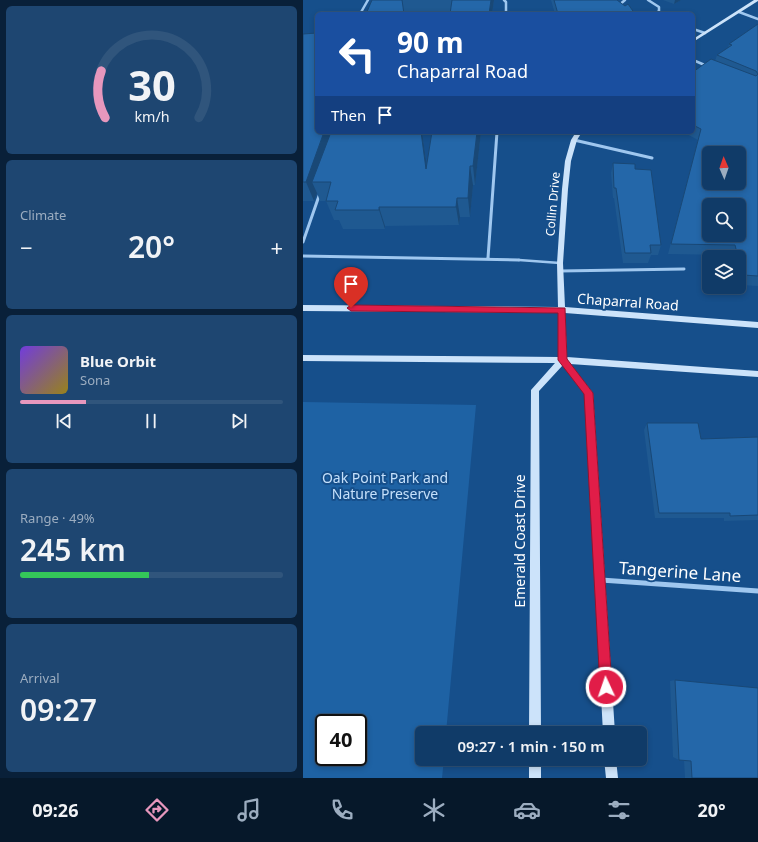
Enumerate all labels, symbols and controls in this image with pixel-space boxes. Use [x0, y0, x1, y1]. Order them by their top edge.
text: 90 m [397, 23, 464, 61]
icon: left [331, 28, 383, 80]
text: 30 [128, 57, 175, 113]
text: Chaparral Road [397, 59, 528, 83]
icon: arrive [374, 104, 396, 126]
text: Then [331, 105, 366, 125]
text: km/h [134, 107, 169, 126]
north arrow [702, 146, 746, 190]
map controls [702, 146, 746, 294]
street label: Collin Drive [541, 171, 564, 237]
button: search [702, 198, 746, 242]
text: Climate [20, 206, 66, 224]
text: 20° [128, 226, 175, 267]
text: − [20, 232, 33, 262]
text: + [270, 232, 283, 262]
button: layers [702, 250, 746, 294]
pin [334, 267, 368, 308]
icon: arrive [340, 273, 362, 295]
street label: Chaparral Road [577, 288, 680, 315]
text: Blue Orbit [80, 351, 156, 371]
text: Sona [80, 371, 110, 389]
icon: previous [53, 410, 75, 432]
icon: pause [140, 410, 162, 432]
icon: next [228, 410, 250, 432]
park label: Oak Point Park and Nature Preserve [322, 468, 448, 503]
street label: Emerald Coast Drive [510, 474, 529, 608]
text: Range · 49% [20, 509, 95, 527]
text: 245 km [20, 529, 126, 570]
street label: Tangerine Lane [618, 556, 742, 587]
position arrow [585, 666, 627, 708]
text: Arrival [20, 669, 60, 687]
text: 09:27 [20, 689, 97, 730]
speed limit sign: 40 [315, 714, 367, 766]
text: 09:27 · 1 min · 150 m [457, 736, 605, 756]
icon: directions [143, 796, 171, 824]
icon: music [235, 796, 263, 824]
icon: phone [328, 796, 356, 824]
icon: climate [420, 796, 448, 824]
icon: car [513, 796, 541, 824]
icon: filters [605, 796, 633, 824]
text: 09:26 [32, 798, 78, 822]
text: 20° [698, 798, 726, 822]

